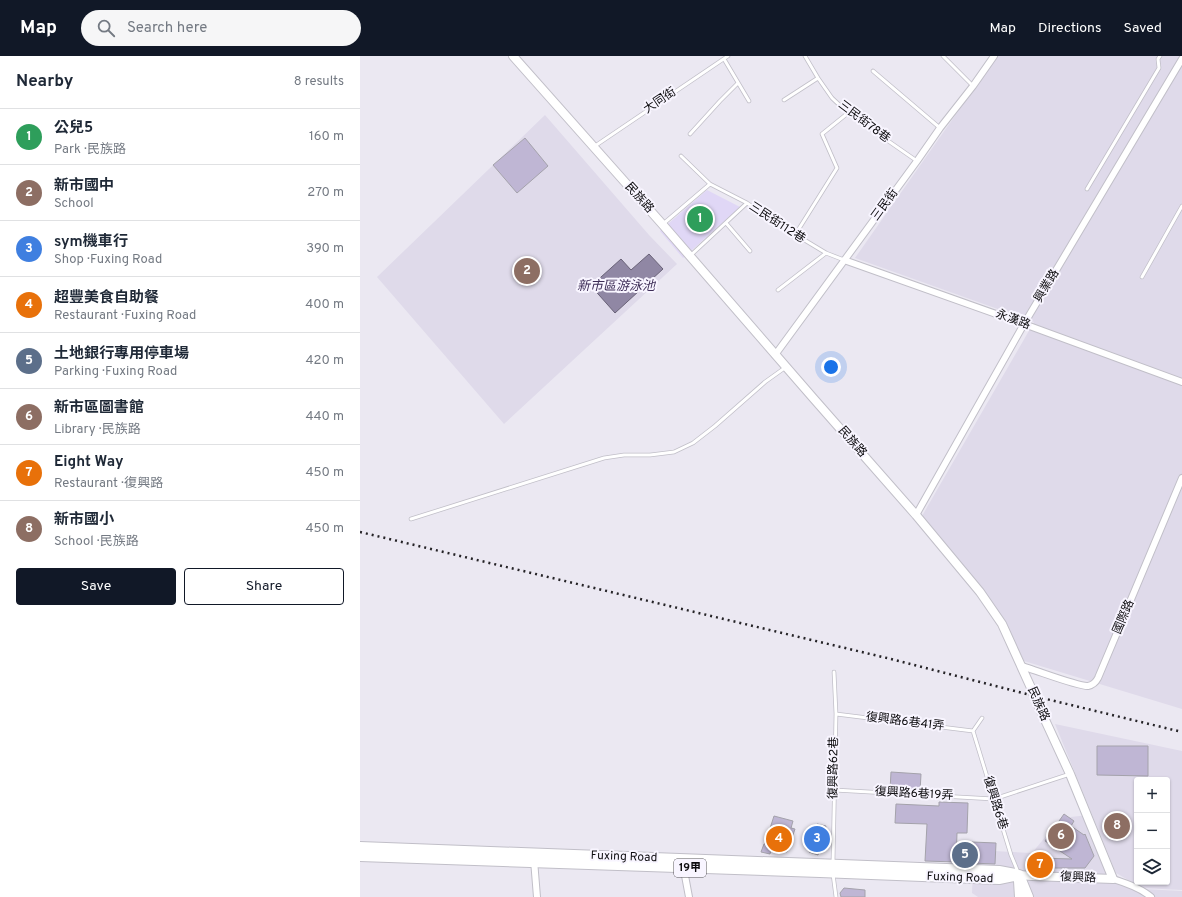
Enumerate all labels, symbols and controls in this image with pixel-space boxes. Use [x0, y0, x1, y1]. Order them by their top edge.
search box [81, 10, 361, 46]
text: Map [20, 16, 57, 40]
icon: search [95, 17, 117, 39]
text: Search here [127, 19, 207, 38]
text: Map [990, 20, 1016, 37]
text: Directions [1038, 20, 1102, 37]
text: Saved [1124, 20, 1162, 37]
text: Nearby [16, 71, 73, 93]
text: 8 results [294, 74, 344, 90]
street label: 大同街 [641, 84, 679, 118]
street label: 三民街78巷 [835, 97, 893, 147]
text: 公兒5 [54, 119, 93, 138]
text: 1 [26, 129, 32, 145]
text: 160 m [309, 129, 344, 145]
text: Park · 民族路 [54, 142, 126, 158]
text: 新市國中 [54, 177, 114, 196]
street label: 民族路 [621, 179, 657, 217]
text: 2 [25, 185, 33, 201]
text: 270 m [307, 185, 344, 201]
street label: 三民街 [868, 186, 902, 224]
text: School [54, 196, 94, 212]
street label: 三民街112巷 [746, 199, 808, 247]
pin: 1 [687, 204, 713, 234]
text: sym機車行 [54, 233, 128, 252]
text: 3 [25, 241, 33, 257]
text: 390 m [306, 241, 344, 257]
text: Shop · Fuxing Road [54, 252, 162, 268]
pin: 2 [514, 256, 540, 286]
street label: 興業路 [1031, 266, 1063, 306]
water label: 新市區游泳池 [577, 278, 657, 295]
text: 超豐美食自助餐 [54, 289, 159, 308]
text: 4 [25, 297, 33, 313]
text: 400 m [305, 297, 344, 313]
street label: 永漢路 [993, 306, 1033, 334]
text: Restaurant · Fuxing Road [54, 308, 196, 324]
text: 土地銀行專用停車場 [54, 345, 189, 364]
text: 5 [25, 353, 33, 369]
text: 420 m [306, 353, 344, 369]
your location [821, 357, 841, 377]
text: Parking · Fuxing Road [54, 364, 177, 380]
text: 新市區圖書館 [54, 399, 144, 418]
text: 6 [25, 409, 33, 425]
text: 440 m [305, 409, 344, 425]
text: Library · 民族路 [54, 422, 141, 438]
street label: 民族路 [834, 423, 870, 461]
text: Eight Way [54, 453, 123, 472]
text: 7 [26, 465, 32, 481]
text: 450 m [305, 465, 344, 481]
text: Restaurant · 復興路 [54, 476, 163, 492]
text: 新市國小 [54, 511, 114, 530]
text: 8 [25, 521, 33, 537]
text: 450 m [305, 521, 344, 537]
text: School · 民族路 [54, 534, 139, 550]
button: Save [16, 568, 176, 605]
button: Share [184, 568, 344, 605]
street label: 國際路 [1110, 597, 1138, 637]
street label: 民族路 [1023, 684, 1053, 724]
street label: 復興路6巷41弄 [865, 709, 945, 735]
street label: 復興路62巷 [825, 737, 843, 799]
street label: 復興路6巷 [979, 774, 1011, 832]
map controls [1134, 777, 1170, 885]
button: + [1134, 777, 1170, 813]
street label: 復興路6巷19弄 [874, 784, 954, 804]
pin: 8 [1104, 811, 1130, 841]
button: − [1134, 813, 1170, 849]
pin: 6 [1048, 821, 1074, 851]
pin: 4 [766, 824, 792, 854]
pin: 3 [804, 824, 830, 854]
pin: 5 [952, 840, 978, 870]
street label: Fuxing Road [590, 848, 658, 866]
button: layers [1134, 849, 1170, 885]
pin: 7 [1027, 850, 1053, 880]
road number: 19甲 [674, 859, 706, 877]
street label: Fuxing Road [926, 869, 994, 887]
street label: 復興路 [1060, 869, 1096, 887]

